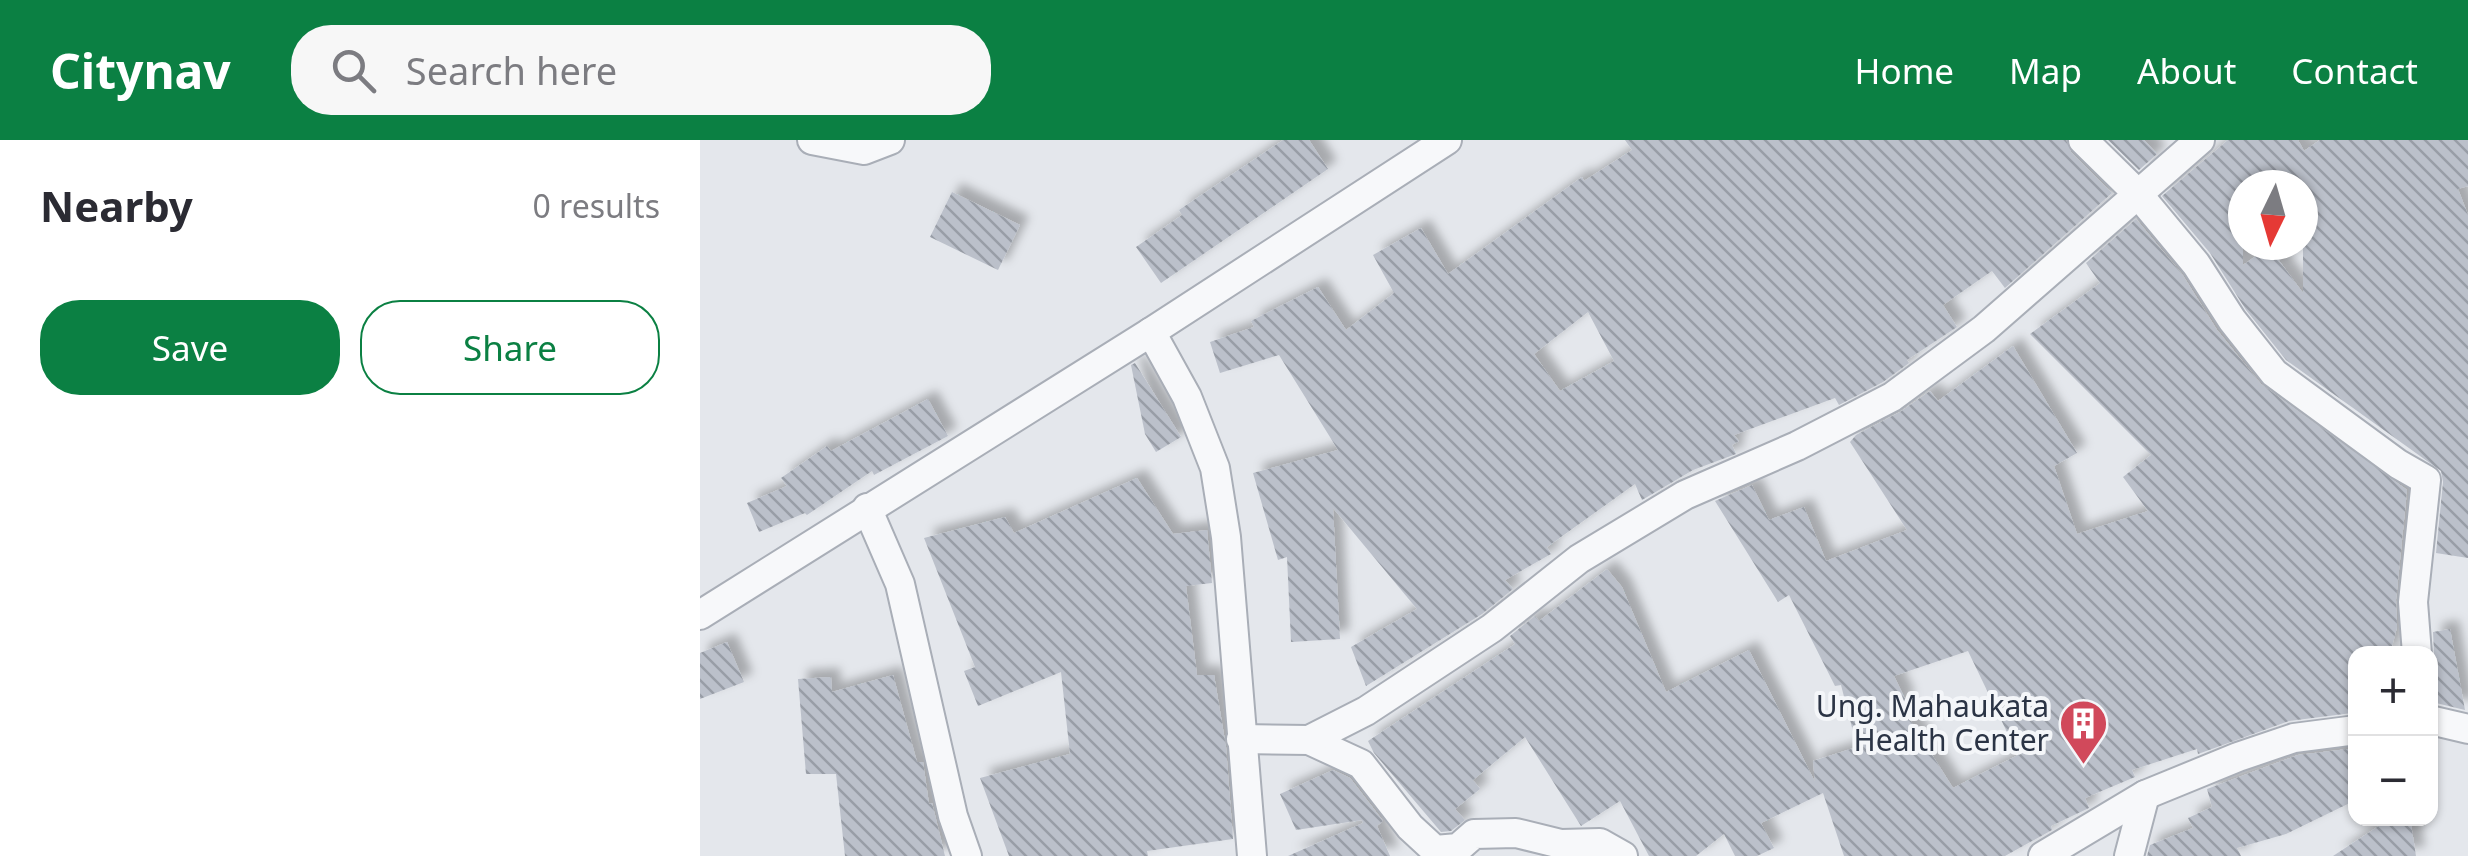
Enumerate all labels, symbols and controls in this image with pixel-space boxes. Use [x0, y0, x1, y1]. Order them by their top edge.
search box [291, 25, 991, 115]
text: Citynav [50, 38, 231, 103]
icon: search [326, 43, 381, 98]
text: Search here [406, 44, 617, 96]
text: Home [1855, 47, 1954, 94]
text: Map [2009, 47, 2082, 94]
text: About [2137, 47, 2236, 94]
text: Contact [2291, 47, 2418, 94]
north arrow [2228, 170, 2318, 260]
text: Nearby [40, 177, 193, 234]
text: 0 results [533, 184, 660, 227]
button: Save [40, 300, 340, 395]
button: Share [360, 300, 660, 395]
map controls [2348, 646, 2438, 826]
button: + [2348, 646, 2438, 736]
place label: Ung. Mahaukata Health Center [1816, 685, 2049, 760]
building icon: Ung. Mahaukata Health Center [2058, 698, 2110, 766]
button: − [2348, 736, 2438, 826]

